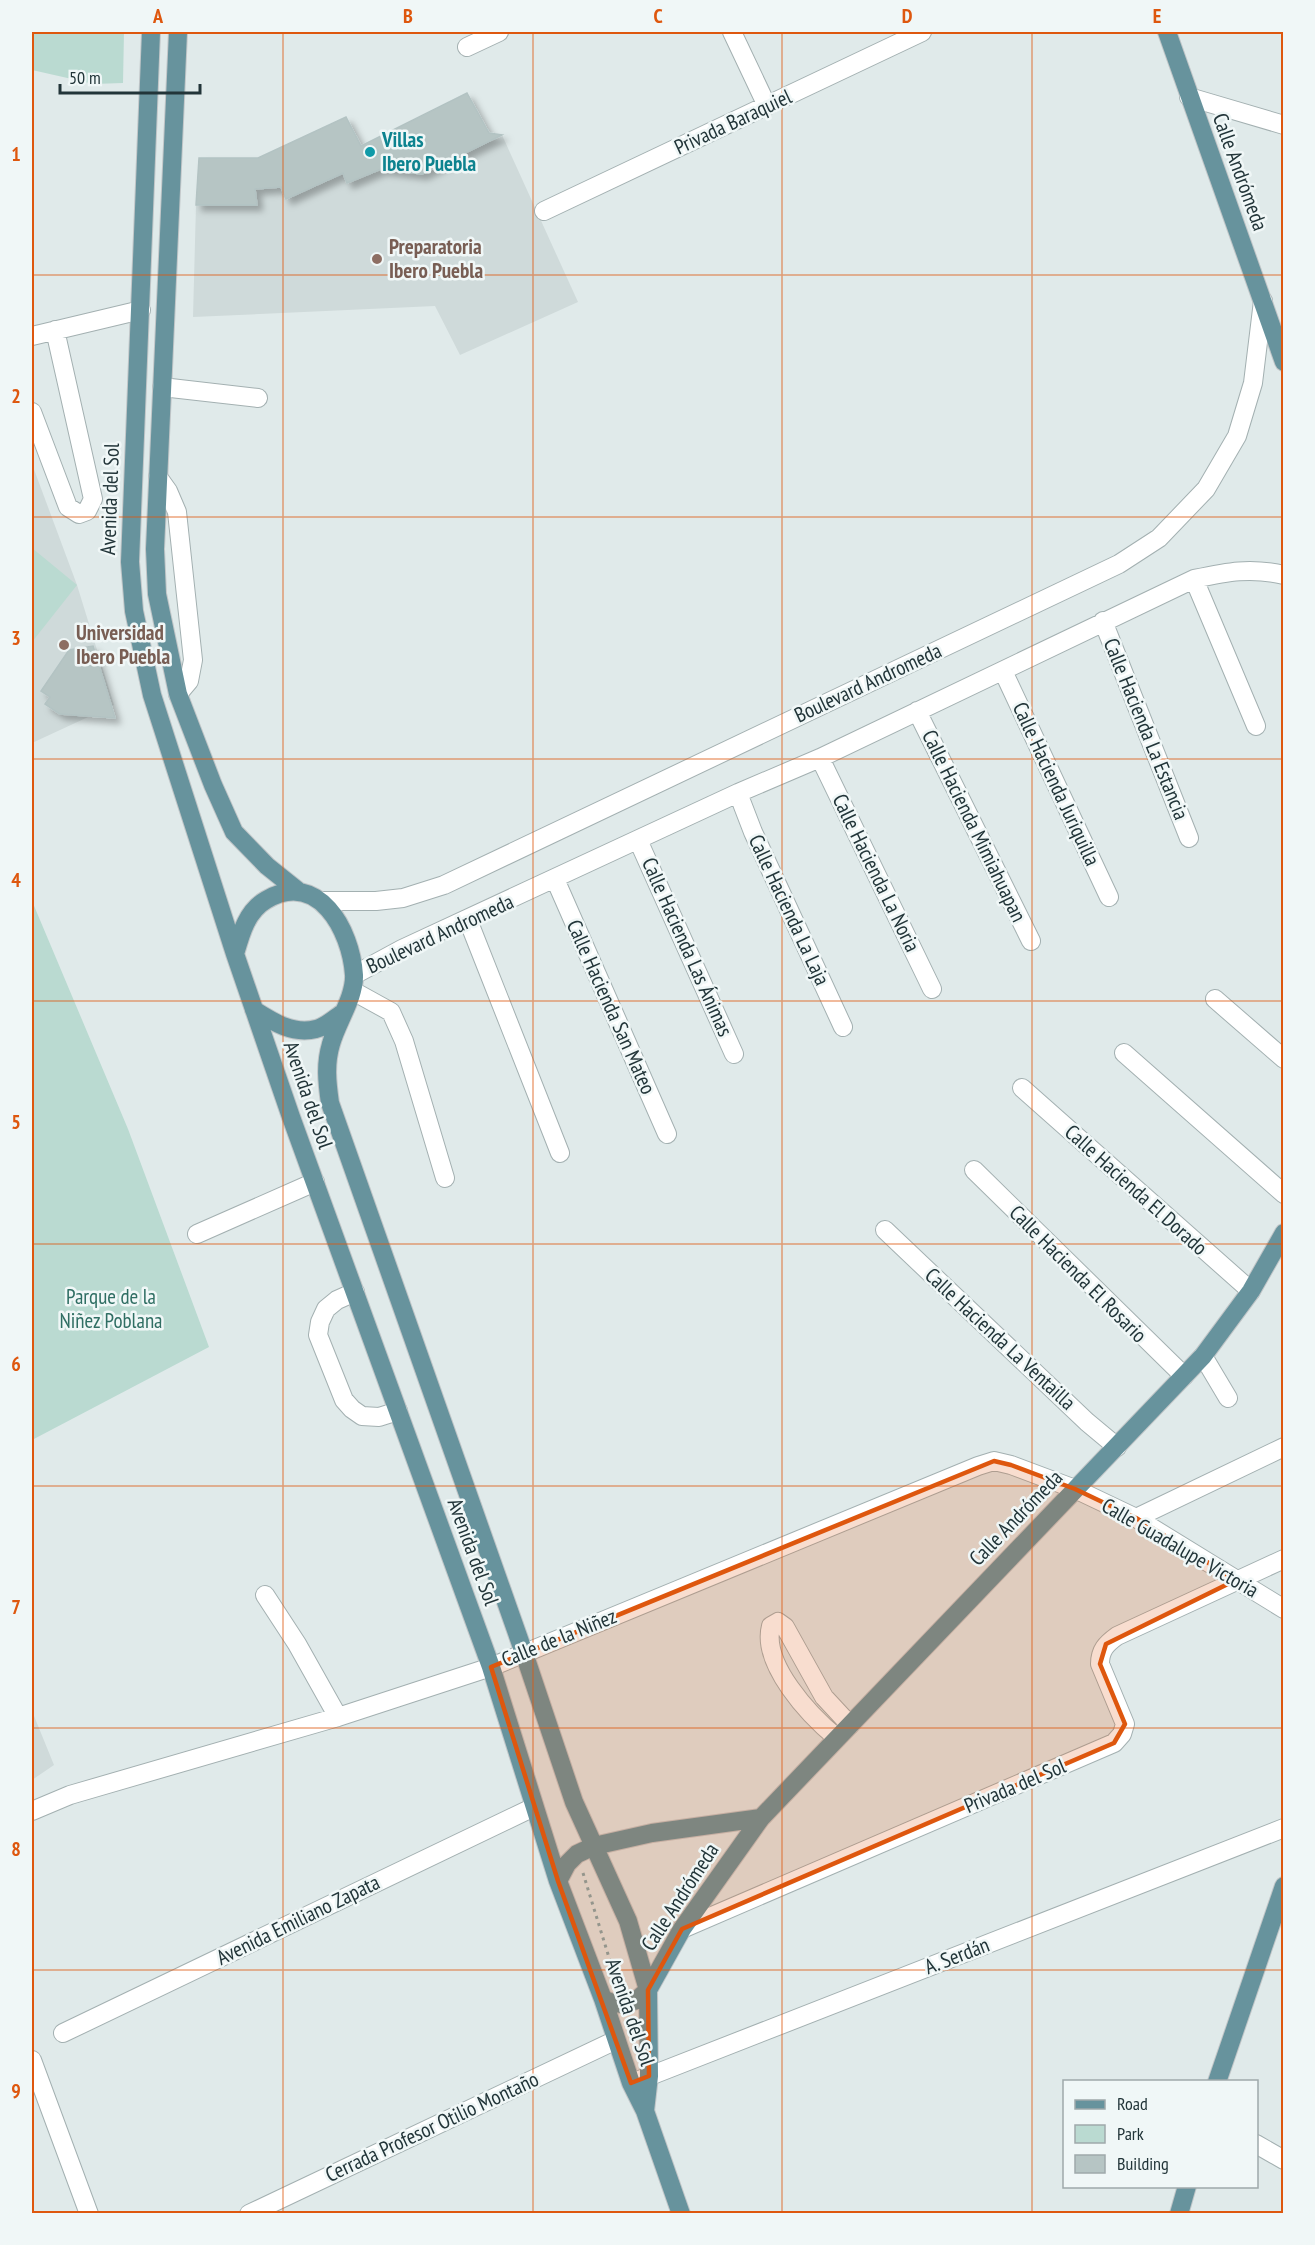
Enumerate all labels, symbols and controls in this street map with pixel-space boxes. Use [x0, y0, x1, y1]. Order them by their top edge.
text: A [152, 3, 164, 29]
text: B [403, 3, 413, 29]
text: C [653, 3, 663, 29]
text: D [902, 3, 913, 29]
text: E [1153, 3, 1161, 29]
scale bar [60, 57, 200, 95]
text: 50 m [69, 66, 101, 89]
street label: Privada Baraquiel [670, 83, 796, 161]
street label: Calle Andrómeda [1207, 109, 1274, 234]
place label: Villas Ibero Puebla [381, 126, 476, 177]
text: 1 [11, 141, 21, 167]
marker: Villas Ibero Puebla [363, 145, 377, 159]
place label: Preparatoria Ibero Puebla [389, 233, 483, 284]
marker: Preparatoria Ibero Puebla [370, 252, 384, 266]
text: 2 [11, 383, 21, 409]
street label: Avenida del Sol [94, 442, 125, 555]
place label: Universidad Ibero Puebla [76, 619, 170, 670]
text: 3 [11, 625, 21, 651]
street label: Calle Hacienda La Estancia [1098, 634, 1195, 824]
street label: Boulevard Andromeda [790, 637, 946, 728]
marker: Universidad Ibero Puebla [57, 638, 71, 652]
street label: Calle Hacienda Juriquilla [1007, 698, 1106, 870]
street label: Calle Hacienda Mimiahuapan [916, 725, 1033, 926]
street label: Calle Hacienda La Noria [826, 789, 926, 956]
street label: Calle Hacienda La Laja [743, 830, 836, 989]
street label: Calle Hacienda Las Ánimas [636, 853, 739, 1040]
text: 4 [11, 867, 21, 893]
street label: Boulevard Andromeda [362, 888, 518, 979]
street label: Calle Hacienda San Mateo [561, 915, 662, 1098]
street label: Avenida del Sol [277, 1038, 339, 1152]
text: 5 [11, 1109, 21, 1135]
street label: Calle Hacienda El Dorado [1059, 1118, 1213, 1261]
street label: Calle Hacienda El Rosario [1004, 1199, 1153, 1348]
street label: Calle Hacienda La Ventailla [919, 1262, 1081, 1416]
park label: Parque de la Niñez Poblana [59, 1283, 163, 1334]
text: 6 [11, 1351, 21, 1377]
street label: Calle Andrómeda [963, 1464, 1068, 1571]
street label: Calle Guadalupe Victoria [1097, 1492, 1264, 1603]
street label: Avenida del Sol [442, 1495, 505, 1609]
text: 7 [11, 1594, 21, 1620]
street label: Calle de la Niñez [497, 1602, 620, 1673]
street label: Privada del Sol [960, 1752, 1070, 1819]
text: 8 [11, 1836, 21, 1862]
street label: Calle Andrómeda [635, 1838, 724, 1956]
street label: Avenida Emiliano Zapata [212, 1868, 384, 1971]
street label: A. Serdán [921, 1931, 993, 1980]
street label: Avenida del Sol [599, 1955, 661, 2069]
street label: Cerrada Profesor Otilio Montaño [321, 2065, 543, 2188]
text: 9 [11, 2078, 21, 2104]
legend [1063, 2080, 1258, 2188]
text: Road [1117, 2092, 1148, 2115]
text: Park [1117, 2122, 1144, 2145]
text: Building [1117, 2152, 1169, 2175]

